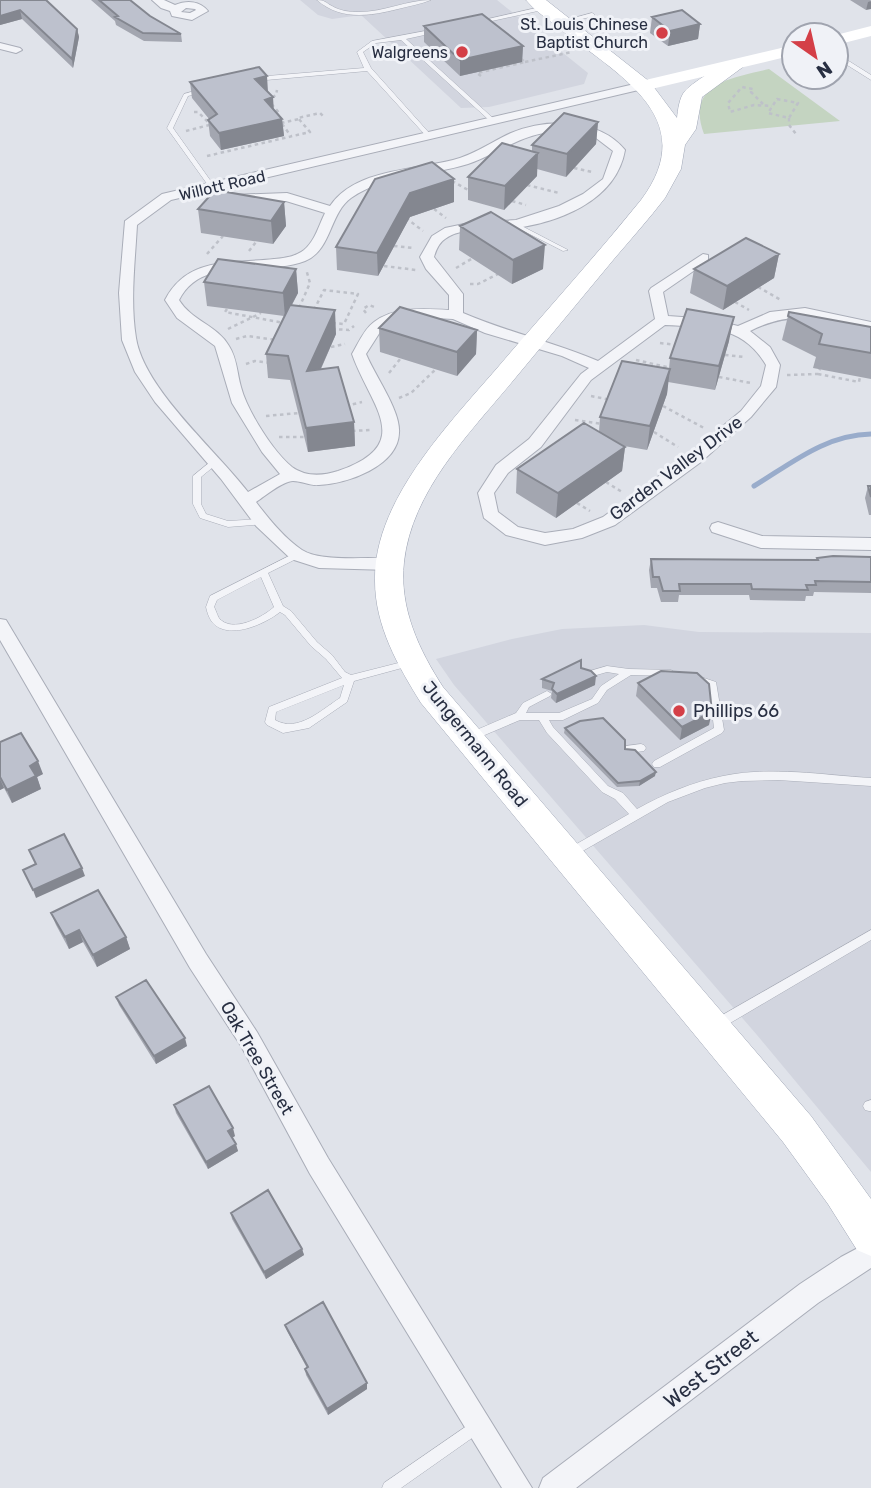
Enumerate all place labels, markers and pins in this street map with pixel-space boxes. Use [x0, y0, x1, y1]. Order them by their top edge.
place label: St. Louis Chinese Baptist Church [520, 15, 648, 52]
marker: St. Louis Chinese Baptist Church [654, 25, 670, 41]
place label: Walgreens [372, 43, 448, 62]
marker: Walgreens [454, 44, 470, 60]
place label: Phillips 66 [693, 700, 779, 722]
marker: Phillips 66 [671, 703, 687, 719]

